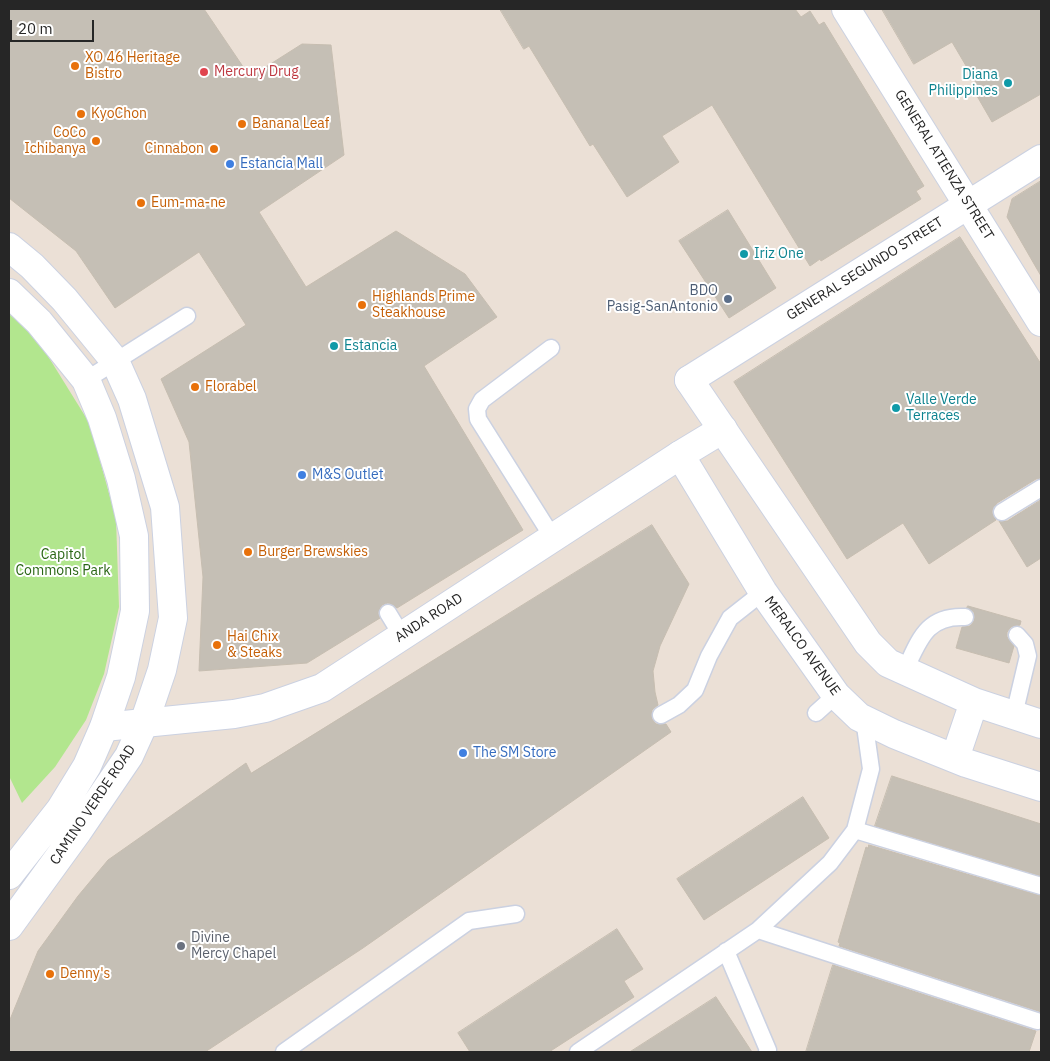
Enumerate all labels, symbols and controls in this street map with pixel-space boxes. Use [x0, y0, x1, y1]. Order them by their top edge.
scale bar [12, 10, 96, 42]
text: 20 m [18, 19, 53, 38]
place label: XO 46 Heritage Bistro [85, 50, 180, 82]
marker: XO 46 Heritage Bistro [69, 60, 81, 72]
place label: Mercury Drug [214, 64, 299, 80]
marker: Mercury Drug [198, 66, 210, 78]
place label: Diana Philippines [929, 67, 998, 100]
marker: Diana Philippines [1002, 77, 1014, 89]
street label: GENERAL ATIENZA STREET [891, 87, 997, 243]
place label: KyoChon [91, 106, 147, 122]
marker: KyoChon [75, 108, 87, 120]
place label: Banana Leaf [252, 116, 329, 132]
marker: Banana Leaf [236, 118, 248, 130]
place label: CoCo Ichibanya [24, 125, 86, 158]
marker: CoCo Ichibanya [90, 135, 102, 147]
place label: Cinnabon [145, 141, 204, 157]
marker: Cinnabon [208, 143, 220, 155]
place label: Estancia Mall [240, 156, 323, 172]
marker: Estancia Mall [224, 158, 236, 170]
place label: Eum-ma-ne [151, 195, 226, 211]
marker: Eum-ma-ne [135, 197, 147, 209]
street label: GENERAL SEGUNDO STREET [784, 214, 946, 324]
place label: Iriz One [754, 246, 804, 262]
marker: Iriz One [738, 248, 750, 260]
place label: BDO Pasig-SanAntonio [607, 283, 718, 316]
place label: Highlands Prime Steakhouse [372, 289, 475, 322]
marker: BDO Pasig-SanAntonio [722, 293, 734, 305]
marker: Highlands Prime Steakhouse [356, 299, 368, 311]
place label: Estancia [344, 338, 397, 354]
marker: Estancia [328, 340, 340, 352]
place label: Florabel [205, 379, 257, 395]
marker: Florabel [189, 381, 201, 393]
place label: Valle Verde Terraces [906, 392, 977, 424]
marker: Valle Verde Terraces [890, 402, 902, 414]
place label: M&S Outlet [312, 467, 384, 483]
marker: M&S Outlet [296, 469, 308, 481]
place label: Burger Brewskies [258, 544, 368, 560]
marker: Burger Brewskies [242, 546, 254, 558]
park label: Capitol Commons Park [15, 547, 111, 580]
street label: ANDA ROAD [392, 590, 466, 646]
street label: MERALCO AVENUE [760, 593, 844, 699]
place label: Hai Chix & Steaks [227, 629, 282, 662]
marker: Hai Chix & Steaks [211, 639, 223, 651]
street label: CAMINO VERDE ROAD [47, 742, 139, 868]
place label: The SM Store [473, 745, 556, 761]
marker: The SM Store [457, 747, 469, 759]
place label: Divine Mercy Chapel [191, 930, 276, 962]
marker: Divine Mercy Chapel [175, 940, 187, 952]
place label: Denny's [60, 966, 110, 982]
marker: Denny's [44, 968, 56, 980]

